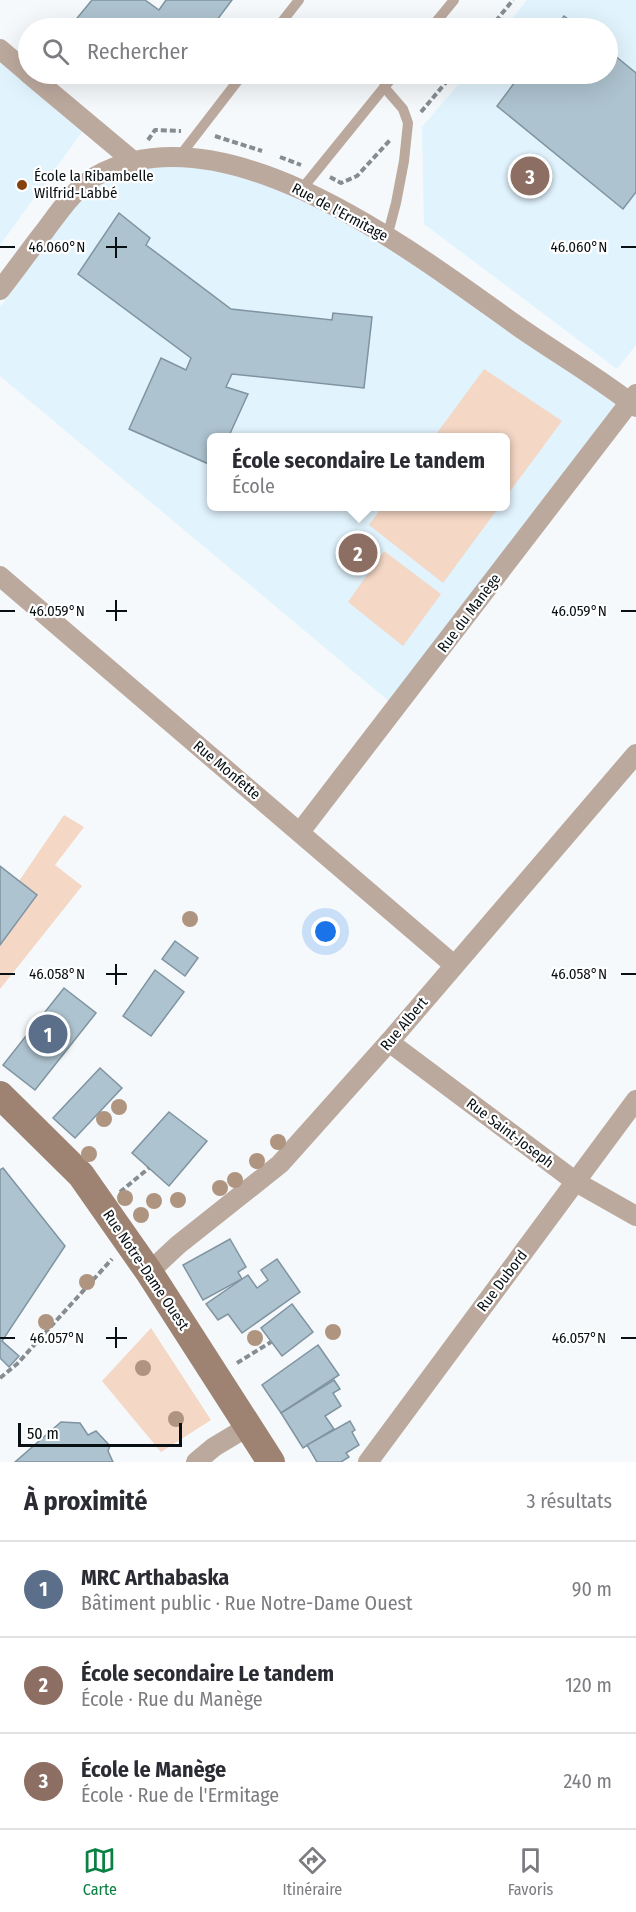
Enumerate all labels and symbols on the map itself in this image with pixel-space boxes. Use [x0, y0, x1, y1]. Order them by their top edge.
pin: 3 [510, 154, 550, 198]
place label: École la Ribambelle Wilfrid-Labbé [34, 167, 154, 202]
marker: École la Ribambelle Wilfrid-Labbé [15, 178, 29, 192]
street label: Rue de l'Ermitage [289, 179, 391, 245]
text: 46.060°N [29, 238, 85, 256]
text: 46.060°N [551, 238, 607, 256]
pin: 2 [338, 530, 378, 576]
street label: Rue du Manège [434, 570, 504, 656]
text: 46.059°N [29, 602, 85, 620]
text: 46.059°N [551, 602, 607, 620]
street label: Rue Monfette [190, 737, 264, 803]
your location [311, 917, 340, 946]
text: 46.058°N [29, 965, 85, 983]
text: 46.058°N [551, 965, 607, 983]
street label: Rue Albert [376, 994, 432, 1054]
pin: 1 [28, 1012, 68, 1056]
street label: Rue Saint-Joseph [463, 1094, 557, 1172]
street label: Rue Notre-Dame Ouest [99, 1207, 193, 1334]
street label: Rue Dubord [473, 1247, 531, 1315]
text: 46.057°N [30, 1329, 84, 1347]
text: 46.057°N [552, 1329, 606, 1347]
scale bar [18, 1420, 182, 1448]

